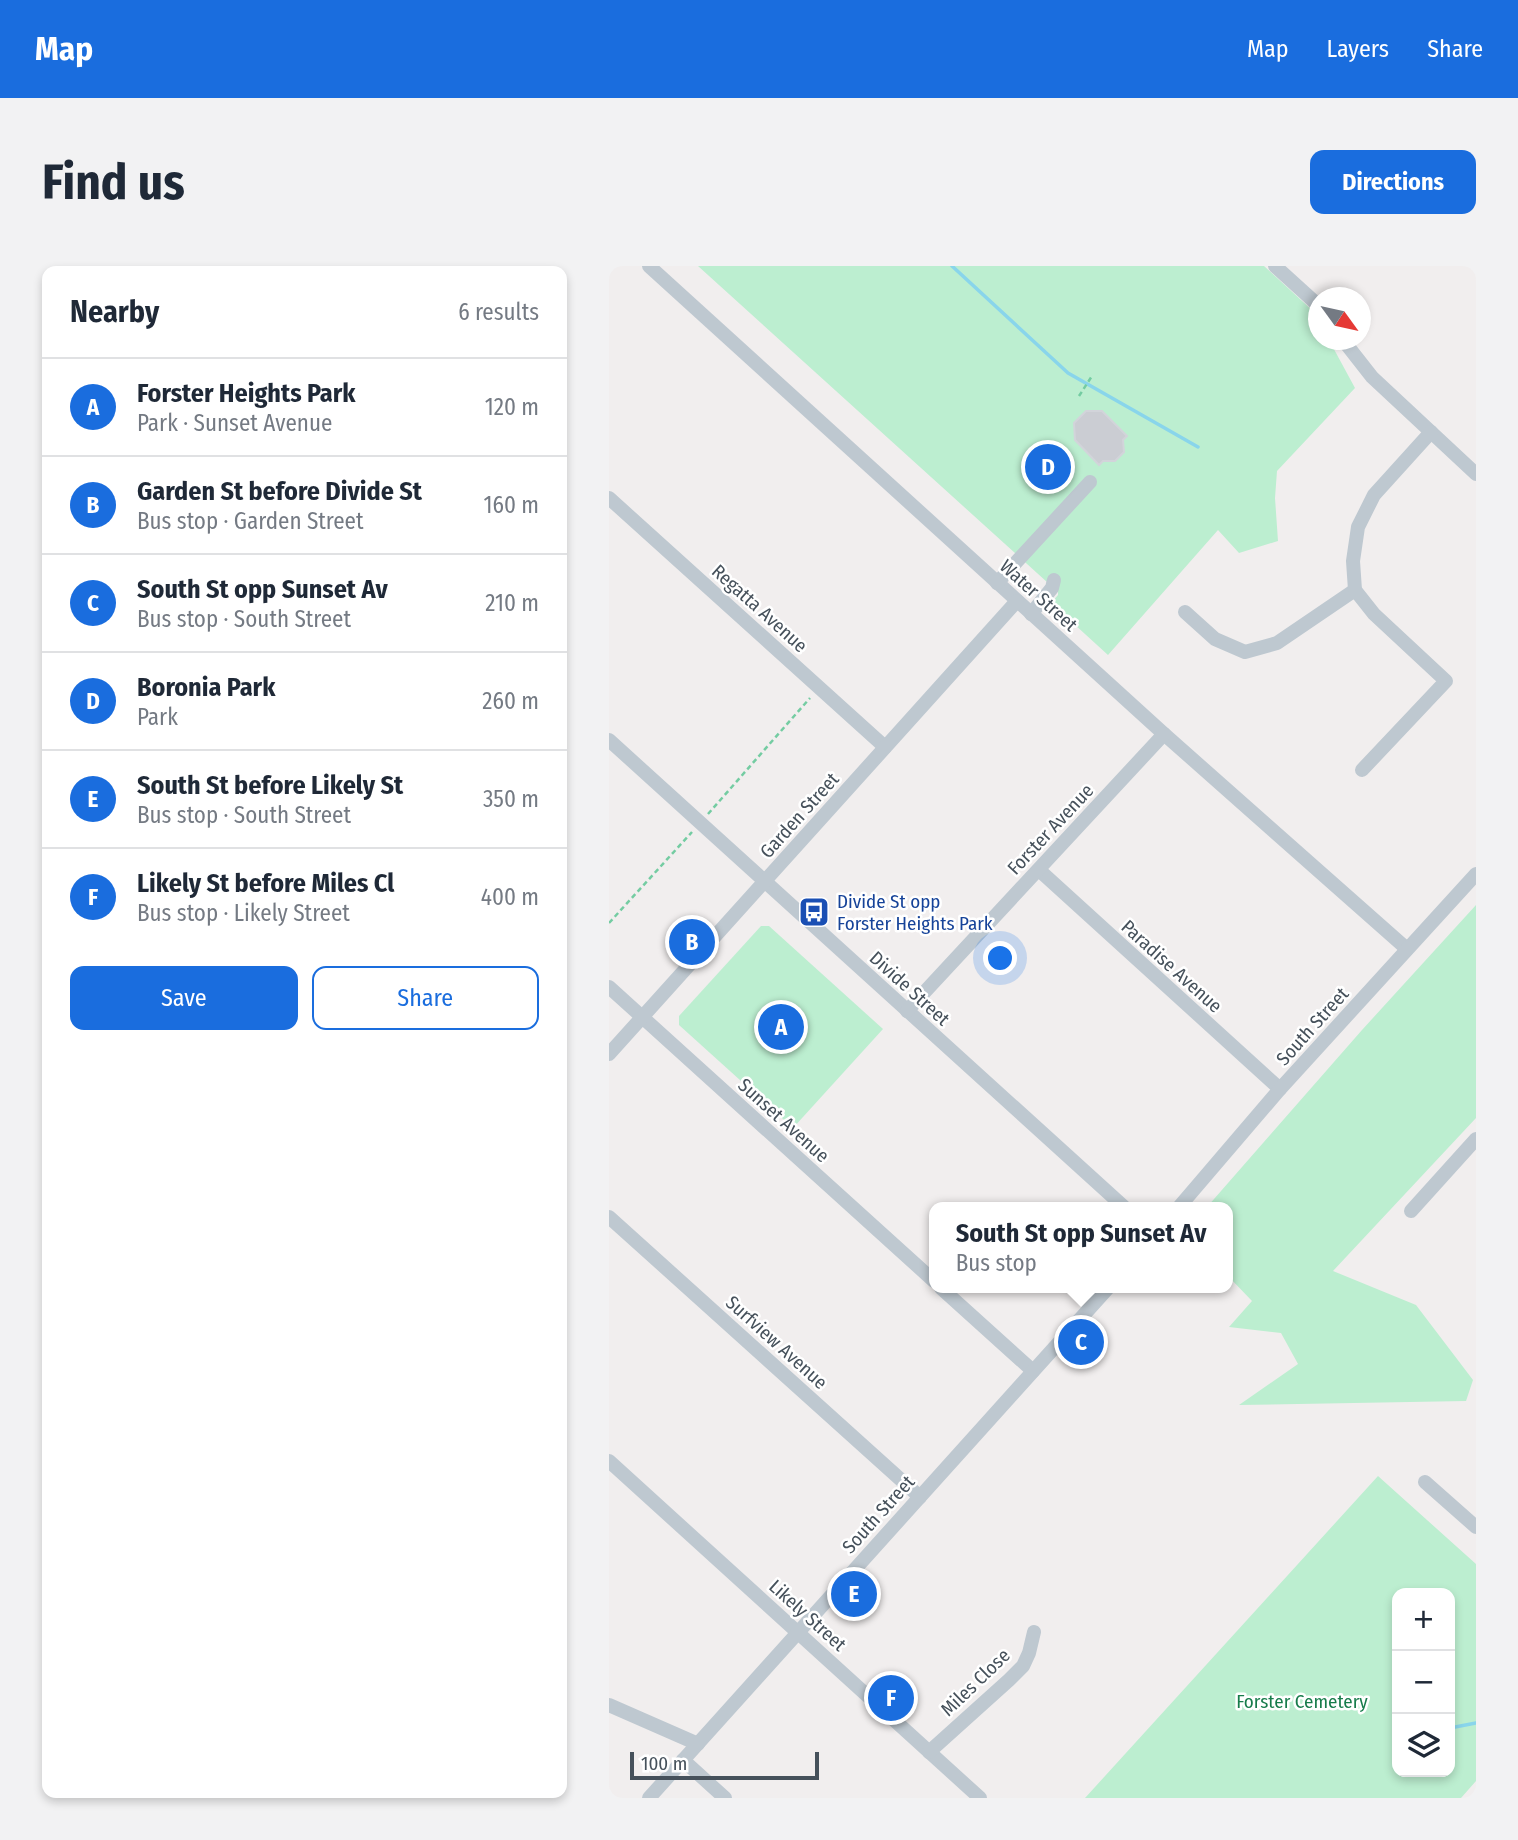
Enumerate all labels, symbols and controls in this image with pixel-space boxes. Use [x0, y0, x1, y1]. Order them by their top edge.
text: Map [35, 29, 93, 69]
text: Map [1247, 35, 1289, 63]
text: Layers [1327, 35, 1389, 63]
text: Share [1427, 35, 1483, 63]
button: Directions [1310, 150, 1476, 214]
text: Find us [42, 153, 185, 212]
north arrow [1308, 287, 1371, 350]
text: Nearby [70, 294, 159, 330]
text: 6 results [458, 298, 539, 326]
text: Forster Heights Park [137, 378, 356, 409]
text: A [87, 393, 99, 421]
text: 120 m [485, 393, 539, 421]
text: Park · Sunset Avenue [137, 409, 332, 437]
pin: D [1025, 441, 1071, 493]
text: Garden St before Divide St [137, 476, 422, 507]
text: B [87, 491, 99, 519]
text: 160 m [484, 491, 539, 519]
text: Bus stop · Garden Street [137, 507, 363, 535]
street label: Water Street [995, 555, 1083, 637]
street label: Regatta Avenue [707, 560, 812, 657]
text: South St opp Sunset Av [137, 574, 388, 605]
text: C [87, 589, 99, 617]
text: 210 m [485, 589, 539, 617]
text: Bus stop · South Street [137, 605, 351, 633]
text: Boronia Park [137, 672, 275, 703]
text: D [86, 687, 100, 715]
text: 260 m [482, 687, 539, 715]
text: Park [137, 703, 178, 731]
street label: Garden Street [755, 767, 844, 863]
text: South St before Likely St [137, 770, 403, 801]
street label: Forster Avenue [1003, 779, 1098, 879]
text: E [88, 785, 98, 813]
text: 350 m [483, 785, 539, 813]
text: Bus stop · South Street [137, 801, 351, 829]
text: Likely St before Miles Cl [137, 868, 394, 899]
text: F [88, 883, 98, 911]
text: 400 m [481, 883, 539, 911]
place label: Divide St opp Forster Heights Park [837, 890, 993, 935]
bus stop icon: Divide St opp Forster Heights Park [797, 895, 831, 929]
text: Bus stop · Likely Street [137, 899, 350, 927]
street label: Paradise Avenue [1117, 915, 1227, 1018]
pin: B [669, 916, 715, 968]
your location [983, 941, 1017, 975]
street label: Divide Street [865, 946, 955, 1031]
button: Save [70, 966, 298, 1030]
button: Share [312, 966, 539, 1030]
street label: South Street [1271, 982, 1354, 1070]
pin: A [758, 1001, 804, 1053]
street label: Sunset Avenue [733, 1073, 834, 1167]
popup [929, 1202, 1233, 1293]
text: South St opp Sunset Av [956, 1218, 1206, 1249]
text: Bus stop [956, 1249, 1037, 1277]
street label: Surfview Avenue [721, 1291, 832, 1394]
pin: C [1058, 1316, 1104, 1368]
street label: South Street [837, 1470, 920, 1558]
pin: E [831, 1568, 877, 1620]
street label: Likely Street [764, 1575, 852, 1656]
map controls [1392, 1588, 1455, 1777]
button: + [1392, 1588, 1455, 1651]
street label: Miles Close [936, 1644, 1015, 1721]
button: − [1392, 1651, 1455, 1714]
pin: F [868, 1672, 914, 1724]
park label: Forster Cemetery [1236, 1690, 1368, 1713]
button: layers [1392, 1714, 1455, 1777]
scale bar [630, 1749, 819, 1781]
text: 100 m [641, 1752, 687, 1775]

